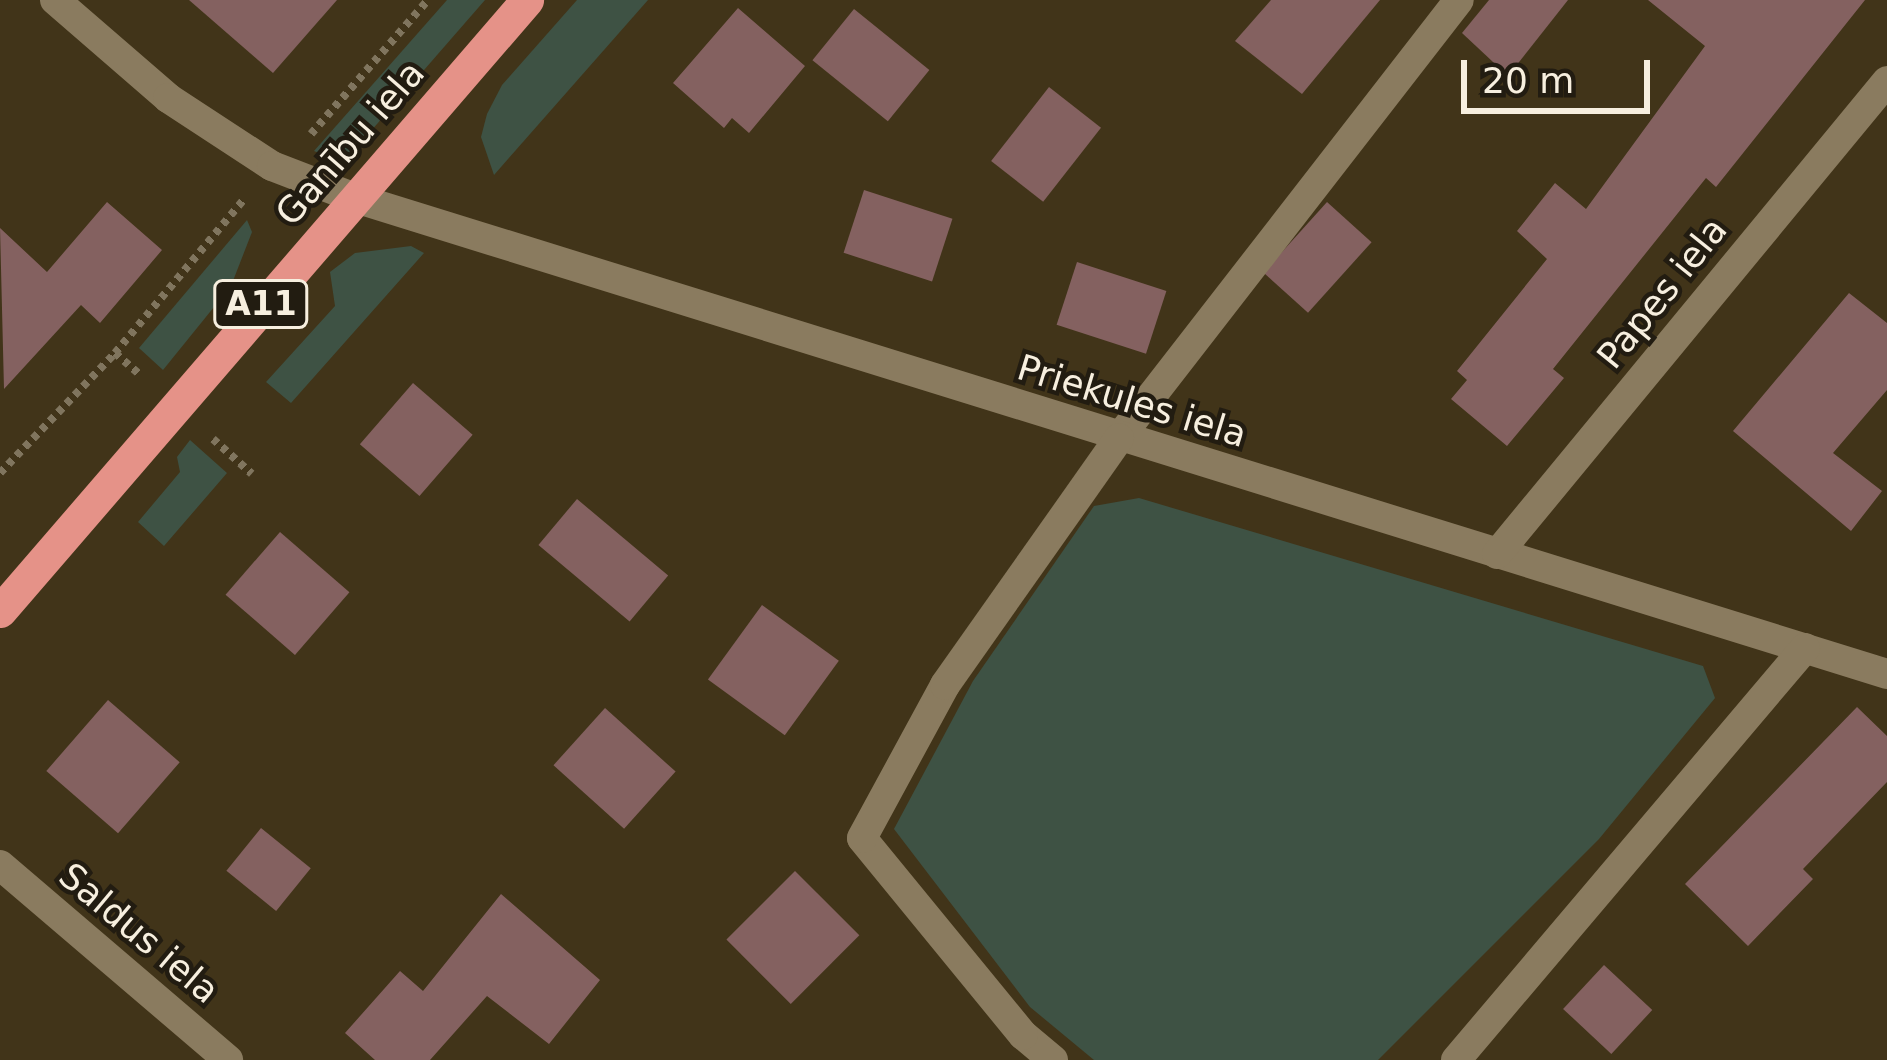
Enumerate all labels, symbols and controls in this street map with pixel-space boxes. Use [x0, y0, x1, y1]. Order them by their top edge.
scale bar [1467, 36, 1656, 110]
street label: Ganību iela [267, 52, 433, 234]
text: 20 m [1482, 60, 1574, 101]
street label: Papes iela [1588, 209, 1736, 377]
road number: A11 [213, 277, 309, 331]
street label: Priekules iela [1012, 346, 1252, 456]
street label: Saldus iela [50, 854, 228, 1012]

